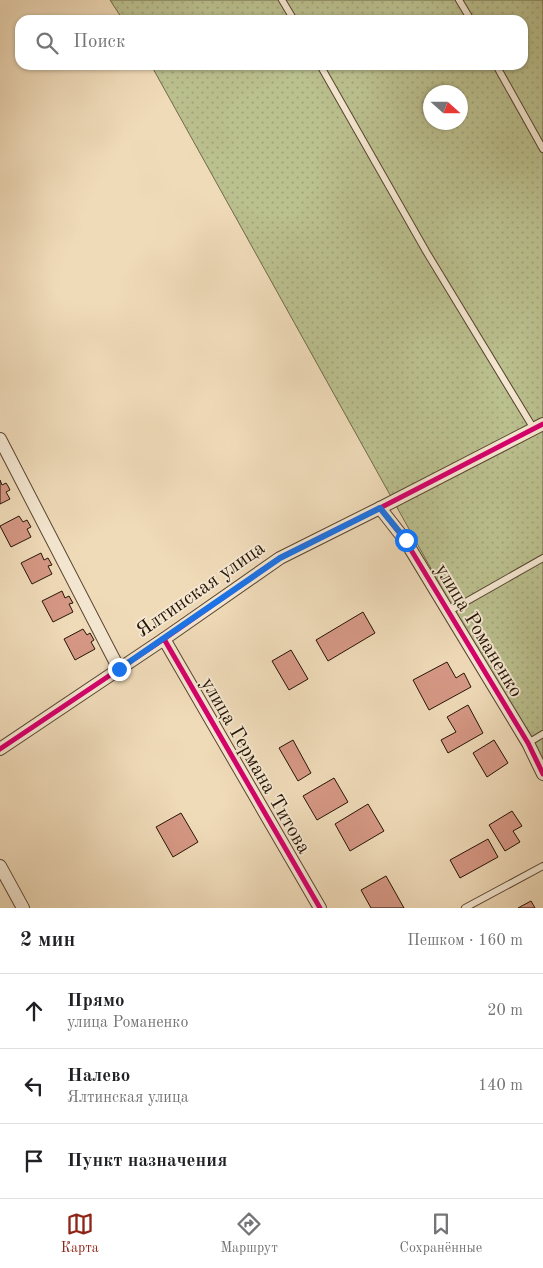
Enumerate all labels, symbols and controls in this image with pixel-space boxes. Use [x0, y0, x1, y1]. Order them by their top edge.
search box [15, 15, 528, 70]
icon: search [33, 29, 61, 57]
text: Поиск [73, 33, 125, 52]
north arrow [423, 85, 468, 130]
route start [395, 529, 418, 552]
street label: Ялтинская улица [133, 538, 269, 642]
street label: улица Романенко [430, 561, 526, 701]
route end [108, 658, 131, 681]
street label: улица Германа Титова [196, 675, 314, 858]
text: 2 мин [20, 930, 75, 951]
text: Пешком · 160 m [407, 933, 523, 949]
text: Прямо [67, 992, 125, 1011]
icon: ahead [20, 997, 48, 1025]
text: 20 m [487, 1003, 523, 1019]
text: улица Романенко [67, 1015, 188, 1031]
text: Налево [67, 1067, 130, 1086]
icon: left [20, 1072, 48, 1100]
text: 140 m [478, 1078, 523, 1094]
text: Ялтинская улица [67, 1090, 189, 1106]
icon: arrive [20, 1147, 48, 1175]
text: Пункт назначения [67, 1152, 227, 1171]
tab: Карта [61, 1210, 99, 1257]
tab: Маршрут [220, 1210, 278, 1257]
tab: Сохранённые [400, 1210, 482, 1257]

